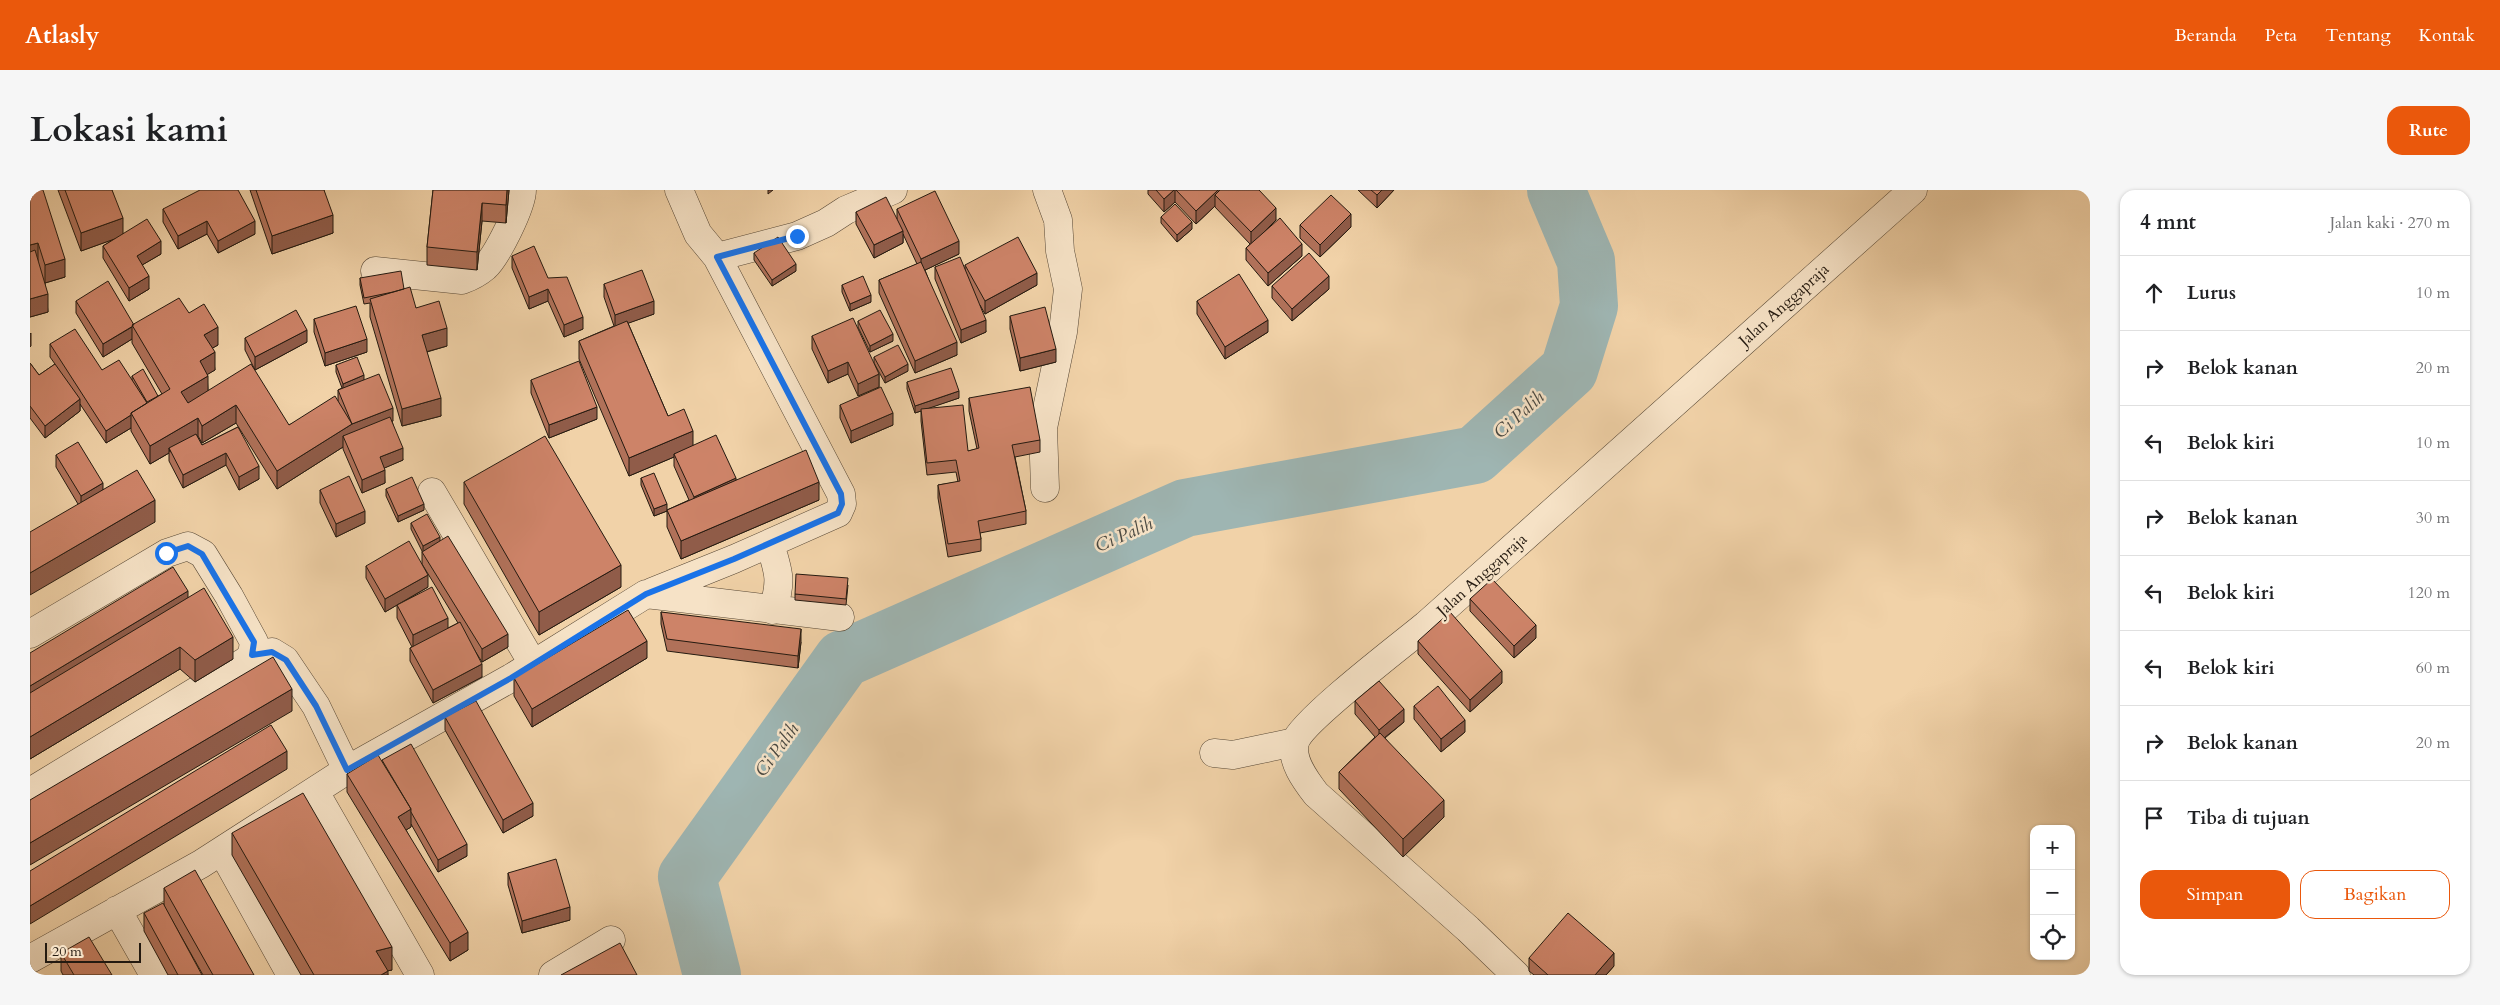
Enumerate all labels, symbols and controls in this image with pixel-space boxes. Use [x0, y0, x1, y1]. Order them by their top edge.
text: Atlasly [25, 19, 99, 52]
text: Beranda [2175, 23, 2237, 48]
text: Peta [2265, 23, 2297, 48]
text: Tentang [2325, 23, 2391, 48]
text: Kontak [2419, 23, 2475, 48]
text: Lokasi kami [30, 106, 228, 154]
button: Rute [2387, 106, 2470, 155]
text: 4 mnt [2140, 208, 2196, 237]
text: Jalan kaki · 270 m [2330, 212, 2450, 234]
route end [786, 225, 809, 248]
street label: Jalan Anggapraja [1733, 258, 1834, 353]
icon: ahead [2140, 279, 2168, 307]
text: Lurus [2187, 280, 2236, 306]
text: 10 m [2416, 282, 2450, 304]
icon: right [2140, 354, 2168, 382]
text: Belok kanan [2187, 355, 2298, 381]
text: 20 m [2416, 357, 2450, 379]
water label: Ci Palih [1488, 385, 1550, 445]
icon: left [2140, 429, 2168, 457]
text: Belok kiri [2187, 430, 2274, 456]
text: 10 m [2416, 432, 2450, 454]
icon: right [2140, 504, 2168, 532]
text: Belok kanan [2187, 505, 2298, 531]
text: 30 m [2416, 507, 2450, 529]
water label: Ci Palih [1091, 511, 1157, 559]
street label: Jalan Anggapraja [1431, 528, 1532, 623]
route start [155, 542, 178, 565]
icon: left [2140, 579, 2168, 607]
text: Belok kiri [2187, 580, 2274, 606]
text: 120 m [2408, 582, 2450, 604]
icon: left [2140, 654, 2168, 682]
text: Belok kiri [2187, 655, 2274, 681]
text: 60 m [2416, 657, 2450, 679]
water label: Ci Palih [749, 718, 805, 782]
icon: right [2140, 729, 2168, 757]
text: Belok kanan [2187, 730, 2298, 756]
text: 20 m [2416, 732, 2450, 754]
icon: arrive [2140, 804, 2168, 832]
text: Tiba di tujuan [2187, 805, 2310, 831]
map controls [2030, 825, 2075, 960]
button: + [2030, 825, 2075, 870]
button: − [2030, 870, 2075, 915]
button: Simpan [2140, 870, 2290, 919]
button: Bagikan [2300, 870, 2450, 919]
button: locate [2030, 915, 2075, 960]
scale bar [45, 940, 141, 963]
text: 20 m [52, 942, 82, 961]

